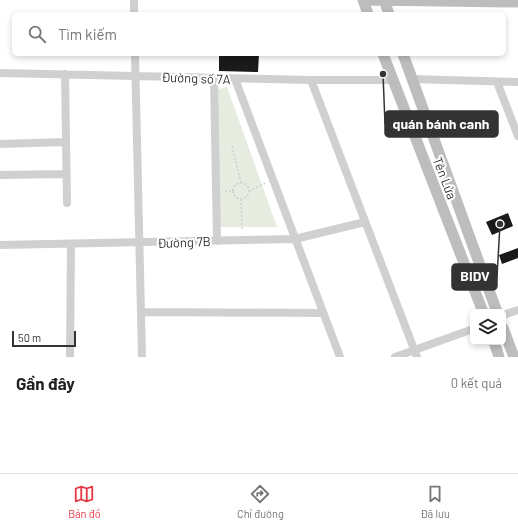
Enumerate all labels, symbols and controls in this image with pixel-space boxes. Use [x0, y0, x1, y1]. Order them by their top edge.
search box [12, 12, 506, 56]
icon: search [26, 23, 48, 45]
text: Tìm kiếm [58, 25, 117, 43]
street label: Đường số 7A [161, 69, 231, 87]
callout: quán bánh canh [385, 111, 498, 137]
text: quán bánh canh [392, 115, 490, 132]
street label: Tên Lửa [430, 155, 460, 201]
street label: Đường 7B [157, 233, 211, 251]
callout: BIDV [452, 264, 497, 290]
text: BIDV [460, 267, 490, 284]
map controls [470, 309, 506, 345]
button: layers [470, 309, 506, 345]
scale bar [12, 329, 76, 348]
text: 50 m [18, 331, 41, 344]
text: Gần đây [16, 373, 75, 393]
text: 0 kết quả [451, 375, 502, 391]
tab: Bản đồ [68, 483, 101, 520]
tab: Chỉ đường [237, 483, 284, 520]
tab: Đã lưu [420, 483, 450, 520]

